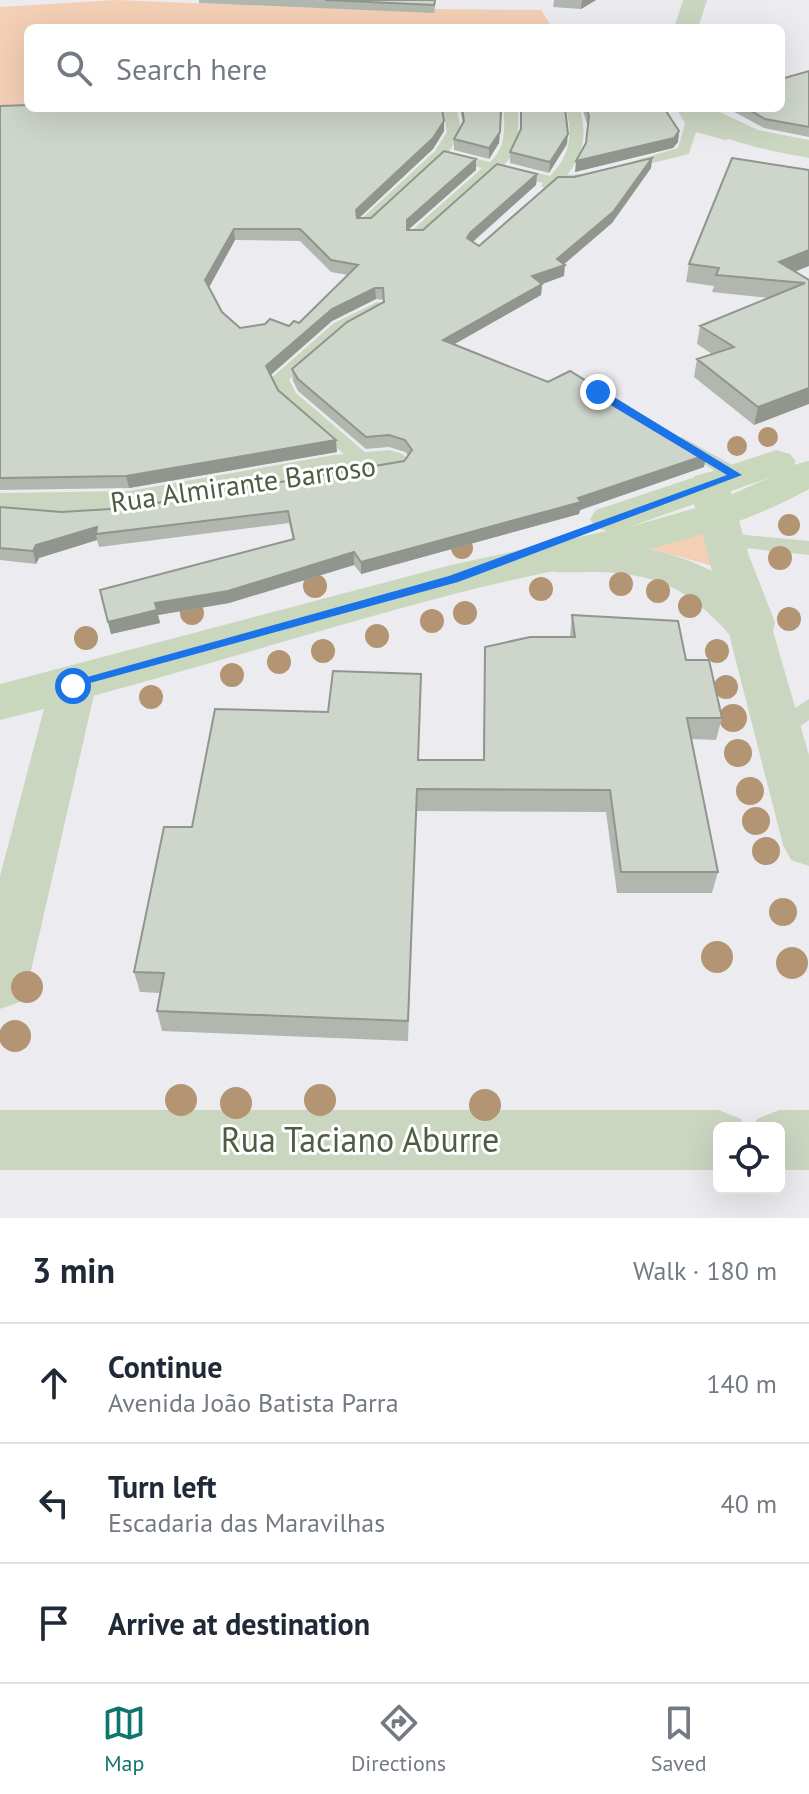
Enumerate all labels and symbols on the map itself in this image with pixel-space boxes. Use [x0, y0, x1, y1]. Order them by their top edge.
route end [580, 374, 616, 410]
street label: Rua Almirante Barroso [108, 447, 378, 520]
route start [55, 668, 91, 704]
street label: Rua Taciano Aburre [221, 1117, 499, 1161]

